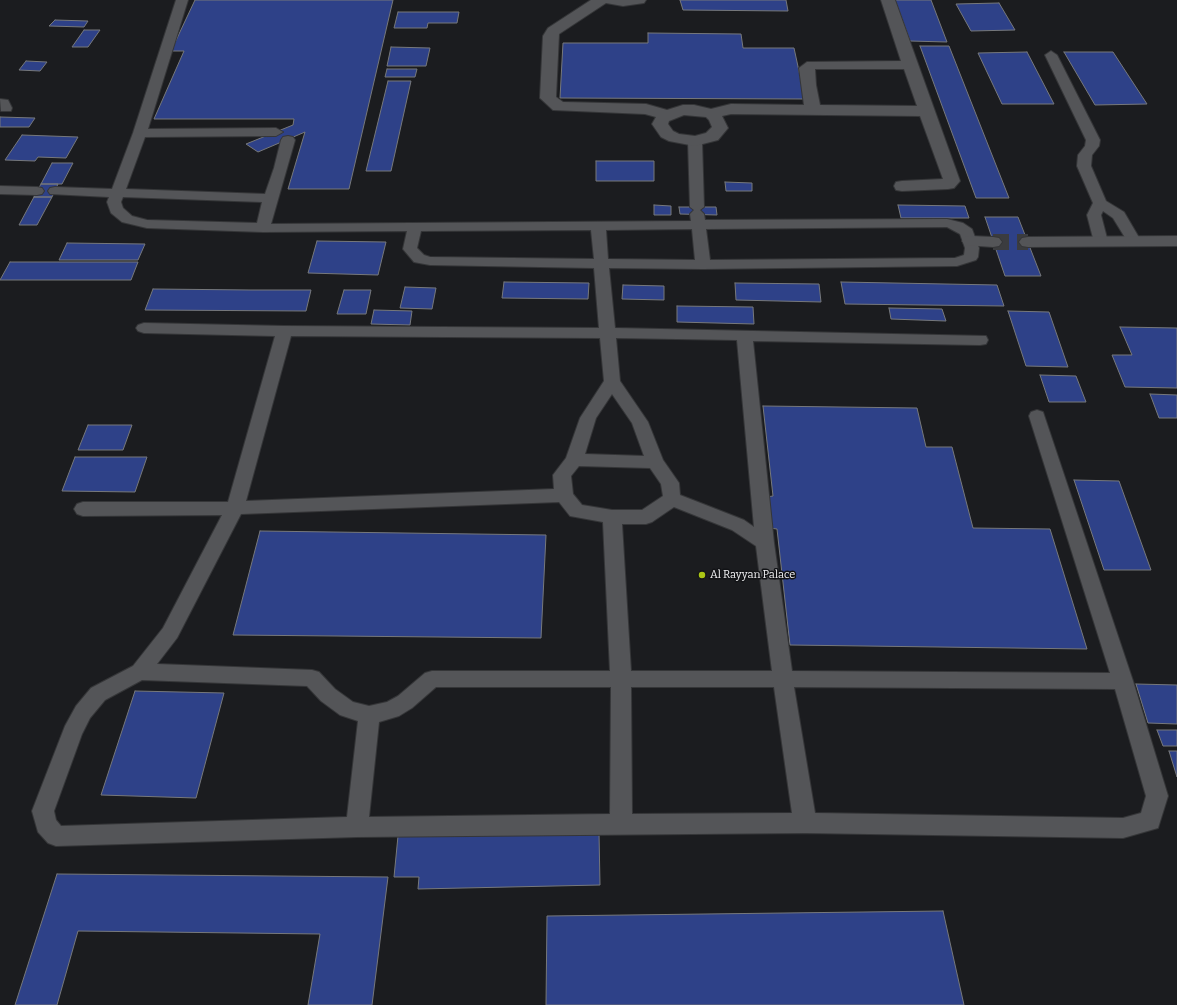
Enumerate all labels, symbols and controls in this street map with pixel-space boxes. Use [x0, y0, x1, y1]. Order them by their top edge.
place label: Al Rayyan Palace [710, 568, 795, 582]
marker: Al Rayyan Palace [697, 570, 707, 580]

